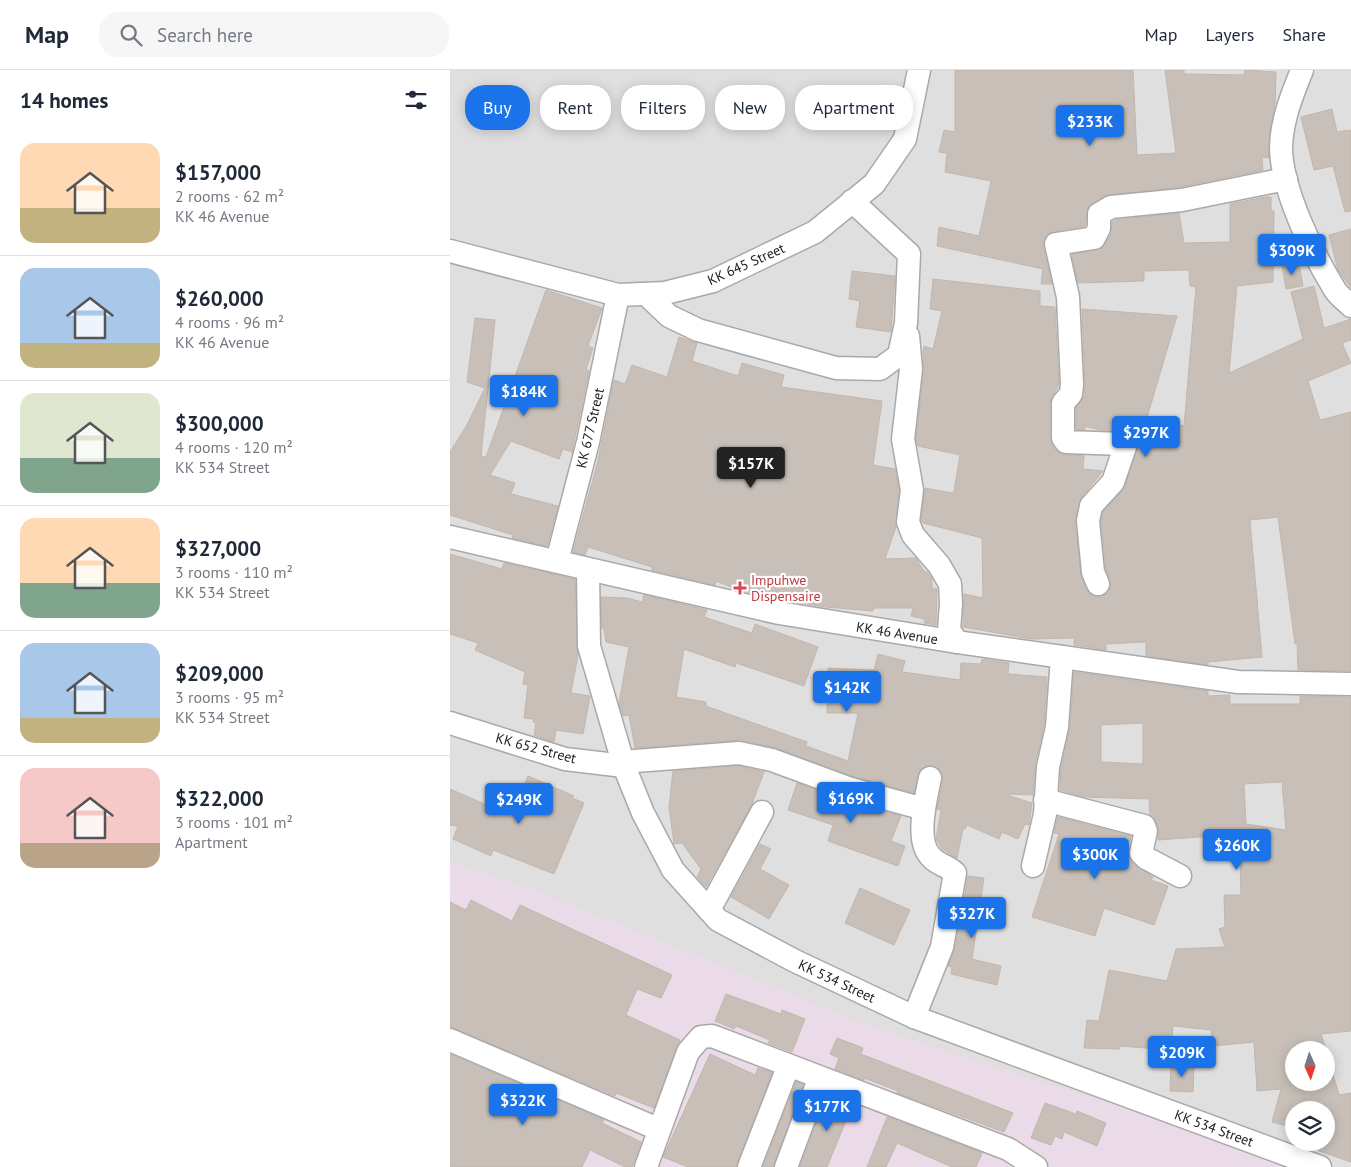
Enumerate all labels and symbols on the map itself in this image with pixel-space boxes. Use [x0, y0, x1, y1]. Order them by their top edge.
pin: $233K [1055, 104, 1125, 147]
pin: $309K [1257, 234, 1327, 276]
street label: KK 645 Street [705, 239, 788, 289]
pin: $184K [489, 374, 559, 417]
street label: KK 677 Street [572, 386, 608, 470]
pin: $297K [1111, 416, 1181, 458]
pin: $157K [716, 446, 786, 489]
place label: Impuhwe Dispensaire [751, 571, 821, 605]
marker: Impuhwe Dispensaire [733, 581, 747, 595]
street label: KK 46 Avenue [855, 618, 939, 648]
pin: $142K [812, 670, 882, 713]
street label: KK 652 Street [494, 729, 579, 767]
pin: $249K [484, 782, 554, 825]
pin: $169K [816, 782, 886, 824]
pin: $260K [1202, 828, 1272, 871]
pin: $300K [1060, 838, 1130, 880]
pin: $327K [937, 896, 1007, 939]
street label: KK 534 Street [796, 955, 879, 1007]
pin: $209K [1147, 1036, 1217, 1078]
north arrow [1285, 1041, 1335, 1091]
pin: $322K [488, 1084, 558, 1126]
pin: $177K [792, 1090, 862, 1132]
street label: KK 534 Street [1172, 1105, 1256, 1151]

